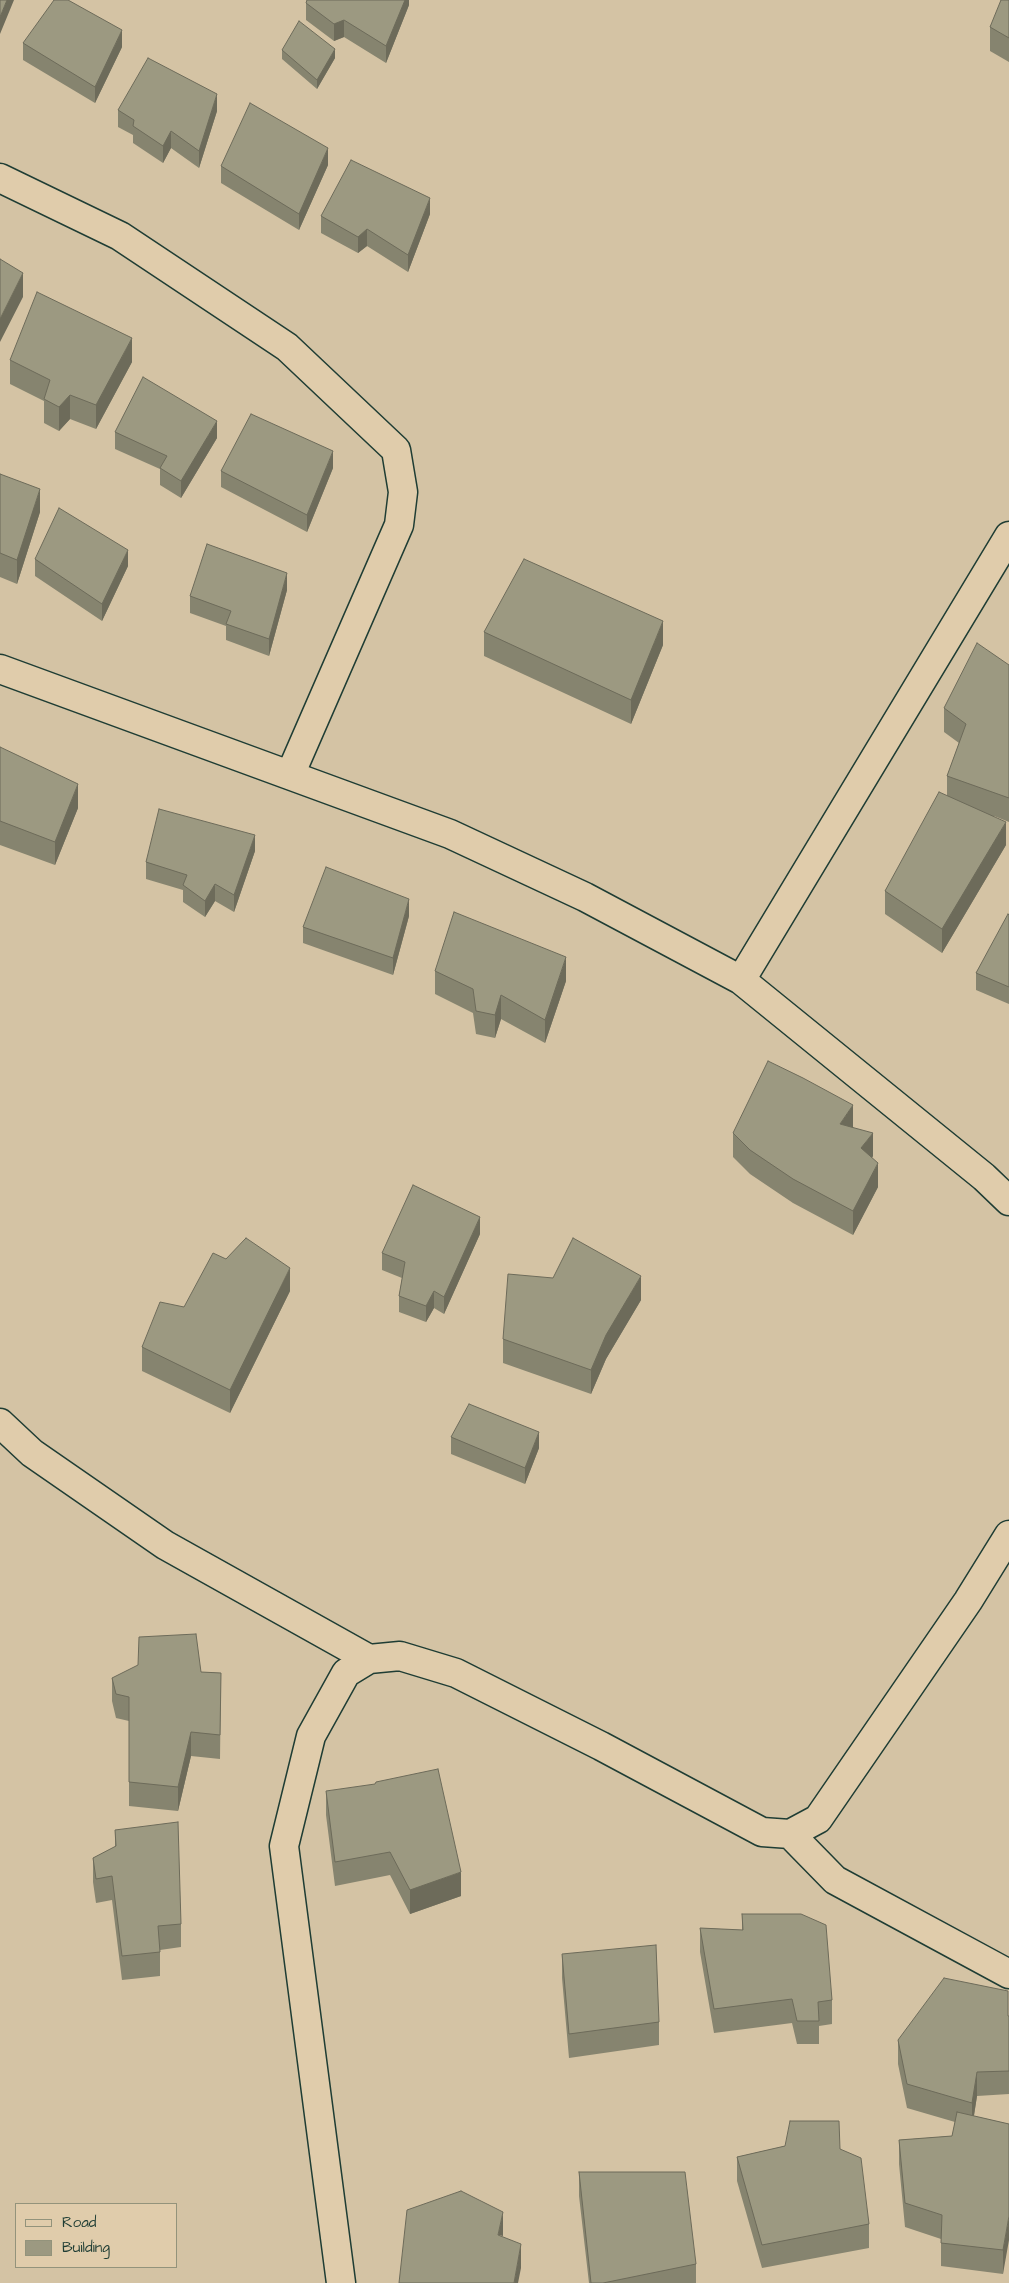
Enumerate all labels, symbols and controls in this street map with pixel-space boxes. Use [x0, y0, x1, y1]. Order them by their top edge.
legend [15, 2203, 178, 2268]
text: Road [62, 2212, 96, 2233]
text: Building [62, 2237, 110, 2258]

